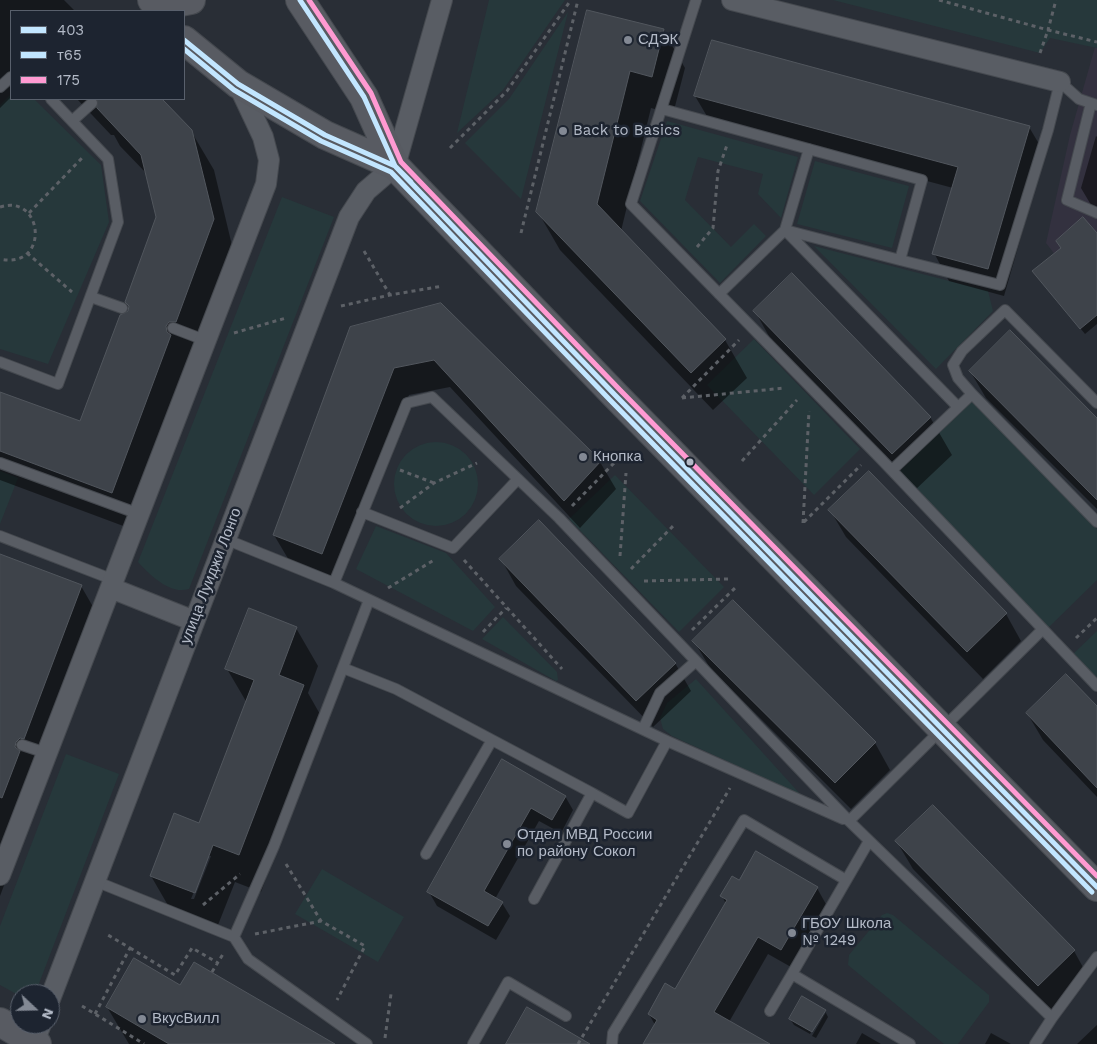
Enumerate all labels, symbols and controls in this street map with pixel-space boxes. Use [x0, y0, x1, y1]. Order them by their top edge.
legend [10, 10, 185, 100]
text: 403 [57, 21, 84, 39]
place label: СДЭК [638, 31, 678, 49]
marker: СДЭК [622, 34, 634, 46]
text: т65 [57, 46, 82, 64]
text: 175 [57, 71, 80, 89]
place label: Back to Basics [573, 122, 680, 140]
marker: Back to Basics [557, 125, 569, 137]
place label: Кнопка [593, 448, 642, 466]
marker: Кнопка [577, 451, 589, 463]
unlabelled marker [685, 457, 695, 467]
street label: улица Луиджи Лонго [177, 505, 245, 647]
place label: Отдел МВД России по району Сокол [517, 826, 652, 861]
marker: Отдел МВД России по району Сокол [501, 838, 513, 850]
place label: ГБОУ Школа № 1249 [802, 915, 891, 950]
marker: ГБОУ Школа № 1249 [786, 927, 798, 939]
north arrow [10, 984, 60, 1034]
text: N [39, 1006, 57, 1022]
place label: ВкусВилл [152, 1010, 219, 1028]
marker: ВкусВилл [136, 1013, 148, 1025]

